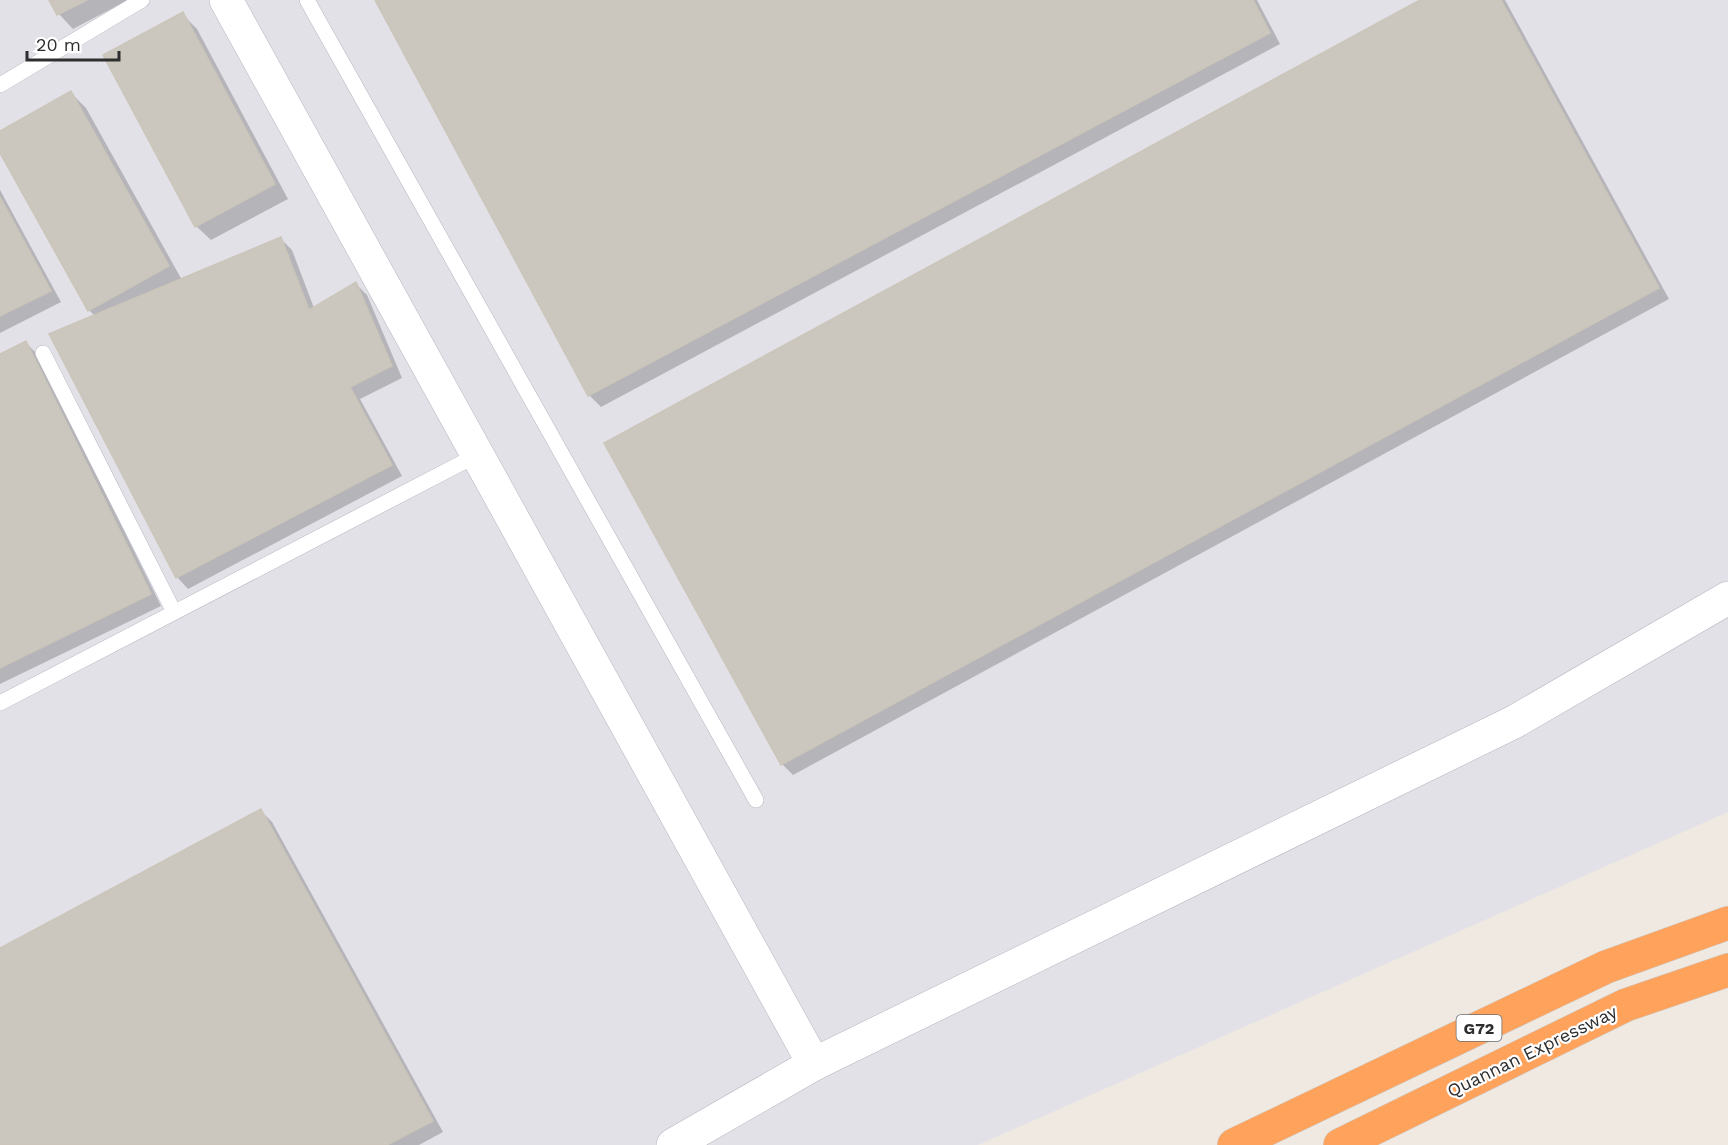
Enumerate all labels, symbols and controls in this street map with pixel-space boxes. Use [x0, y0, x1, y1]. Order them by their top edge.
scale bar [27, 24, 118, 62]
text: 20 m [36, 34, 81, 55]
street label: Quannan Expressway [1444, 1000, 1621, 1101]
road number: G72 [1456, 1015, 1502, 1041]

